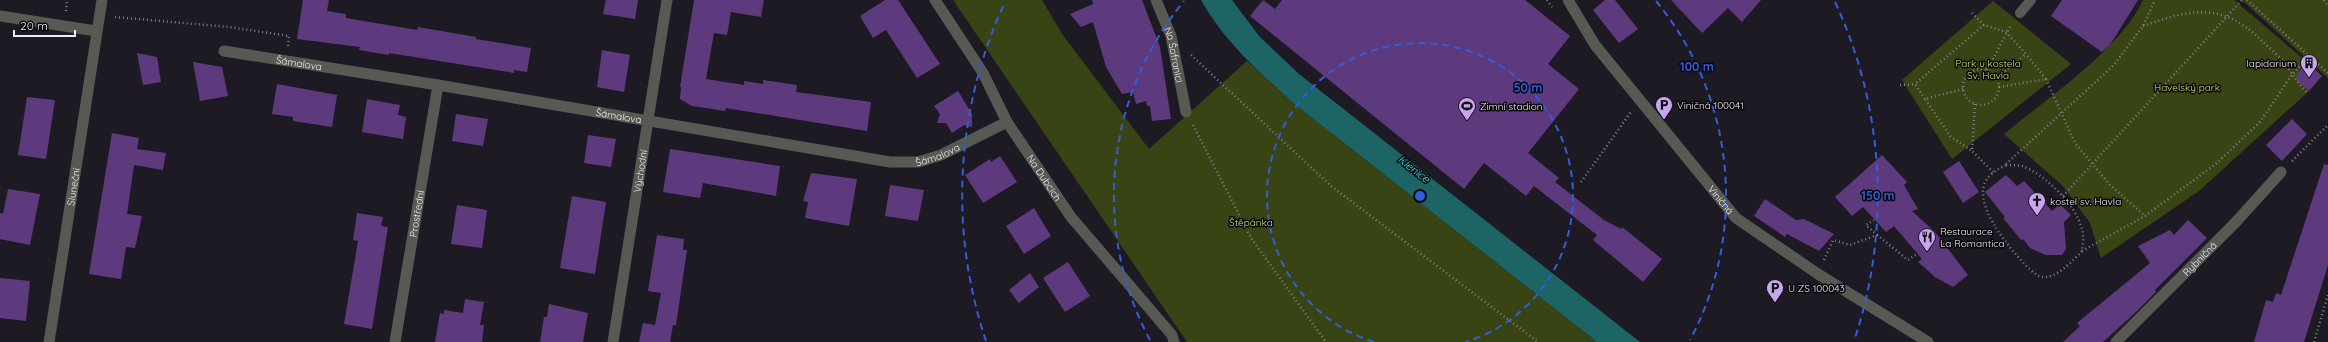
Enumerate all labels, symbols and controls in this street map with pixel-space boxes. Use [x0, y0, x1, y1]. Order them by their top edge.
scale bar [14, 12, 75, 38]
text: 20 m [20, 18, 48, 33]
street label: Na Šafranici [1161, 25, 1187, 84]
street label: Šámalova [275, 53, 323, 73]
building icon: lapidarium [2299, 53, 2319, 78]
park label: Park u kostela Sv. Havla [1955, 57, 2021, 82]
place label: lapidarium [2247, 57, 2296, 70]
text: 100 m [1680, 59, 1714, 74]
text: 50 m [1514, 80, 1542, 95]
park label: Havelský park [2154, 81, 2220, 94]
parking icon: Viničná 100041 [1654, 95, 1674, 120]
sports icon: Zimní stadion [1457, 96, 1477, 121]
place label: Viničná 100041 [1677, 99, 1744, 112]
place label: Zimní stadion [1480, 100, 1543, 113]
street label: Šámalova [595, 105, 643, 126]
street label: Šámalova [914, 140, 962, 169]
street label: Východní [630, 148, 650, 193]
street label: Na Dubcích [1024, 152, 1065, 203]
water label: Klenice [1395, 152, 1433, 186]
street label: Sluneční [64, 166, 83, 207]
street label: Viničná [1705, 182, 1737, 217]
text: 150 m [1861, 188, 1895, 203]
street label: Prostřední [406, 189, 427, 238]
centre of rings [1413, 189, 1427, 203]
church icon: kostel sv. Havla [2027, 191, 2047, 216]
place label: kostel sv. Havla [2050, 195, 2121, 208]
park label: Štěpánka [1229, 216, 1273, 229]
place label: Restaurace La Romantica [1940, 225, 2005, 250]
restaurant icon: Restaurace La Romantica [1917, 227, 1937, 252]
street label: Rybničná [2179, 239, 2219, 279]
parking icon: U ZS 100043 [1765, 278, 1785, 303]
place label: U ZS 100043 [1788, 282, 1845, 295]

